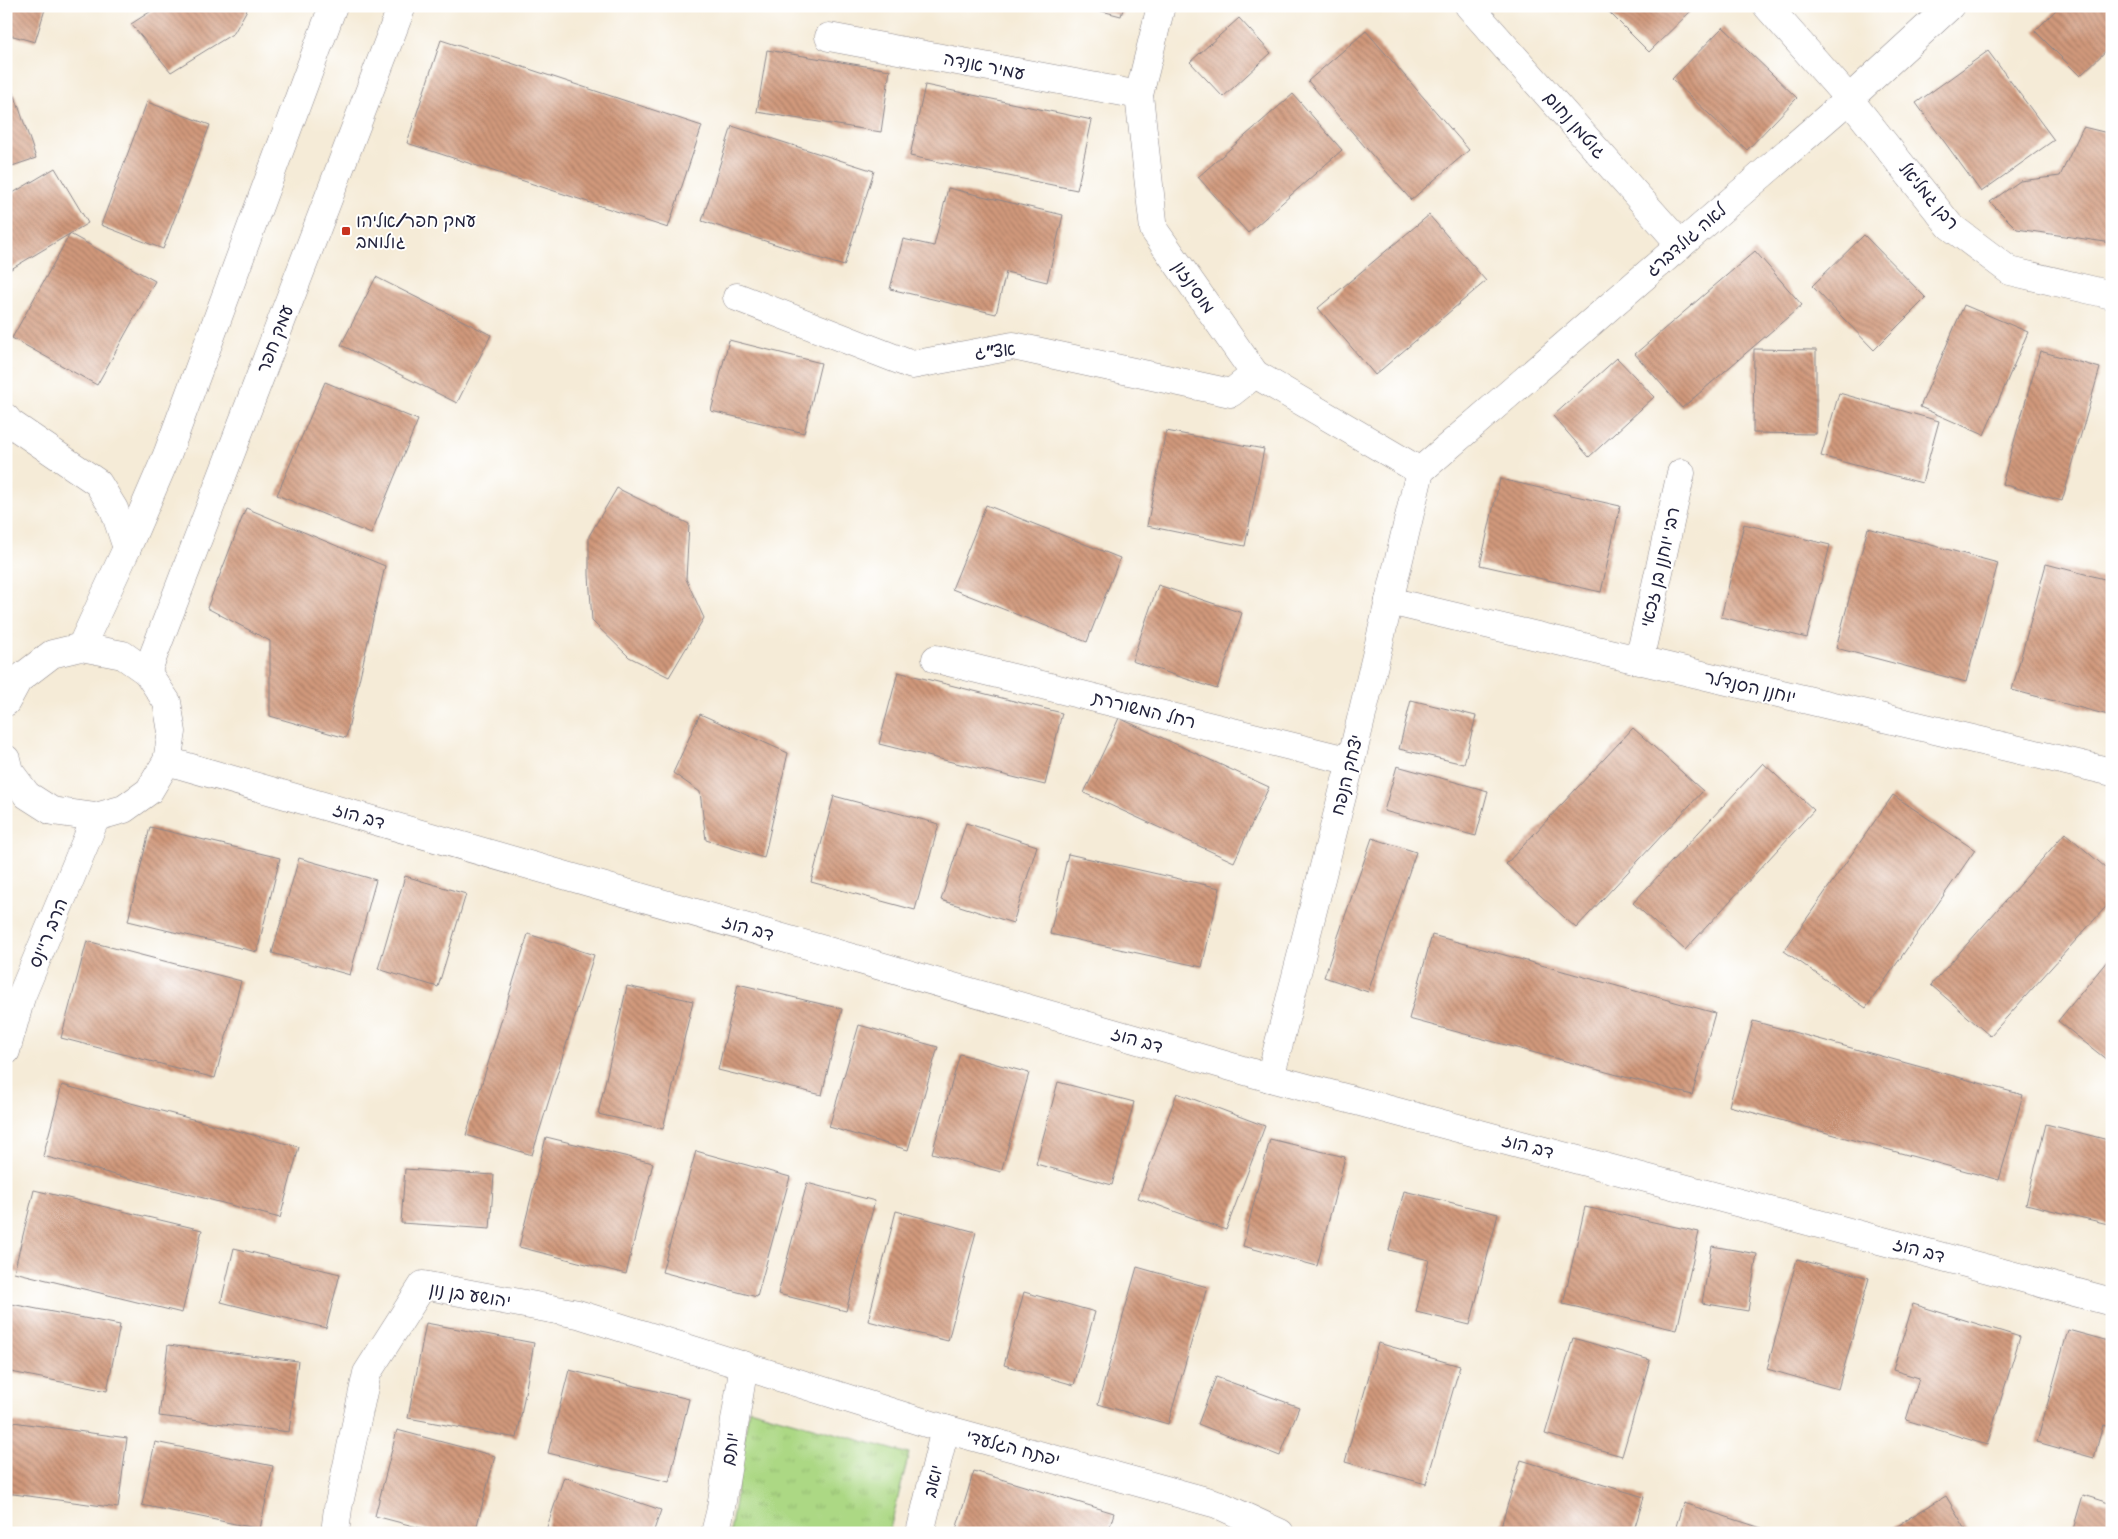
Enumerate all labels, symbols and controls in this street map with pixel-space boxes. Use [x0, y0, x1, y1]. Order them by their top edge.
street label: עמיר אנדה [941, 42, 1027, 90]
street label: גוטמן נחום [1535, 83, 1615, 167]
street label: רבן גמליאל [1891, 155, 1967, 237]
street label: לאה גולדברג [1638, 195, 1735, 285]
place label: עמק חפר/אליהו גולומב [356, 205, 476, 258]
marker: עמק חפר/אליהו גולומב [340, 225, 352, 237]
street label: מוסינזון [1164, 254, 1224, 320]
street label: עמק חפר [247, 300, 303, 378]
street label: אצ"ג [973, 333, 1017, 369]
street label: רבי יוחנן בן זכאי [1631, 504, 1689, 630]
street label: יוחנן הסנדלר [1701, 661, 1799, 713]
street label: רחל המשוררת [1088, 681, 1199, 738]
street label: יצחק הנפח [1321, 731, 1373, 819]
street label: דב הוז [329, 793, 389, 839]
street label: הרב ריינס [19, 893, 77, 973]
street label: דב הוז [718, 905, 778, 951]
street label: דב הוז [1107, 1017, 1167, 1063]
street label: דב הוז [1498, 1124, 1558, 1168]
street label: דב הוז [1889, 1228, 1949, 1272]
street label: יהושע בן נון [427, 1273, 513, 1317]
street label: יפתח הגלעדי [962, 1420, 1064, 1476]
street label: יותם [712, 1430, 748, 1468]
street label: יואב [914, 1461, 952, 1501]

